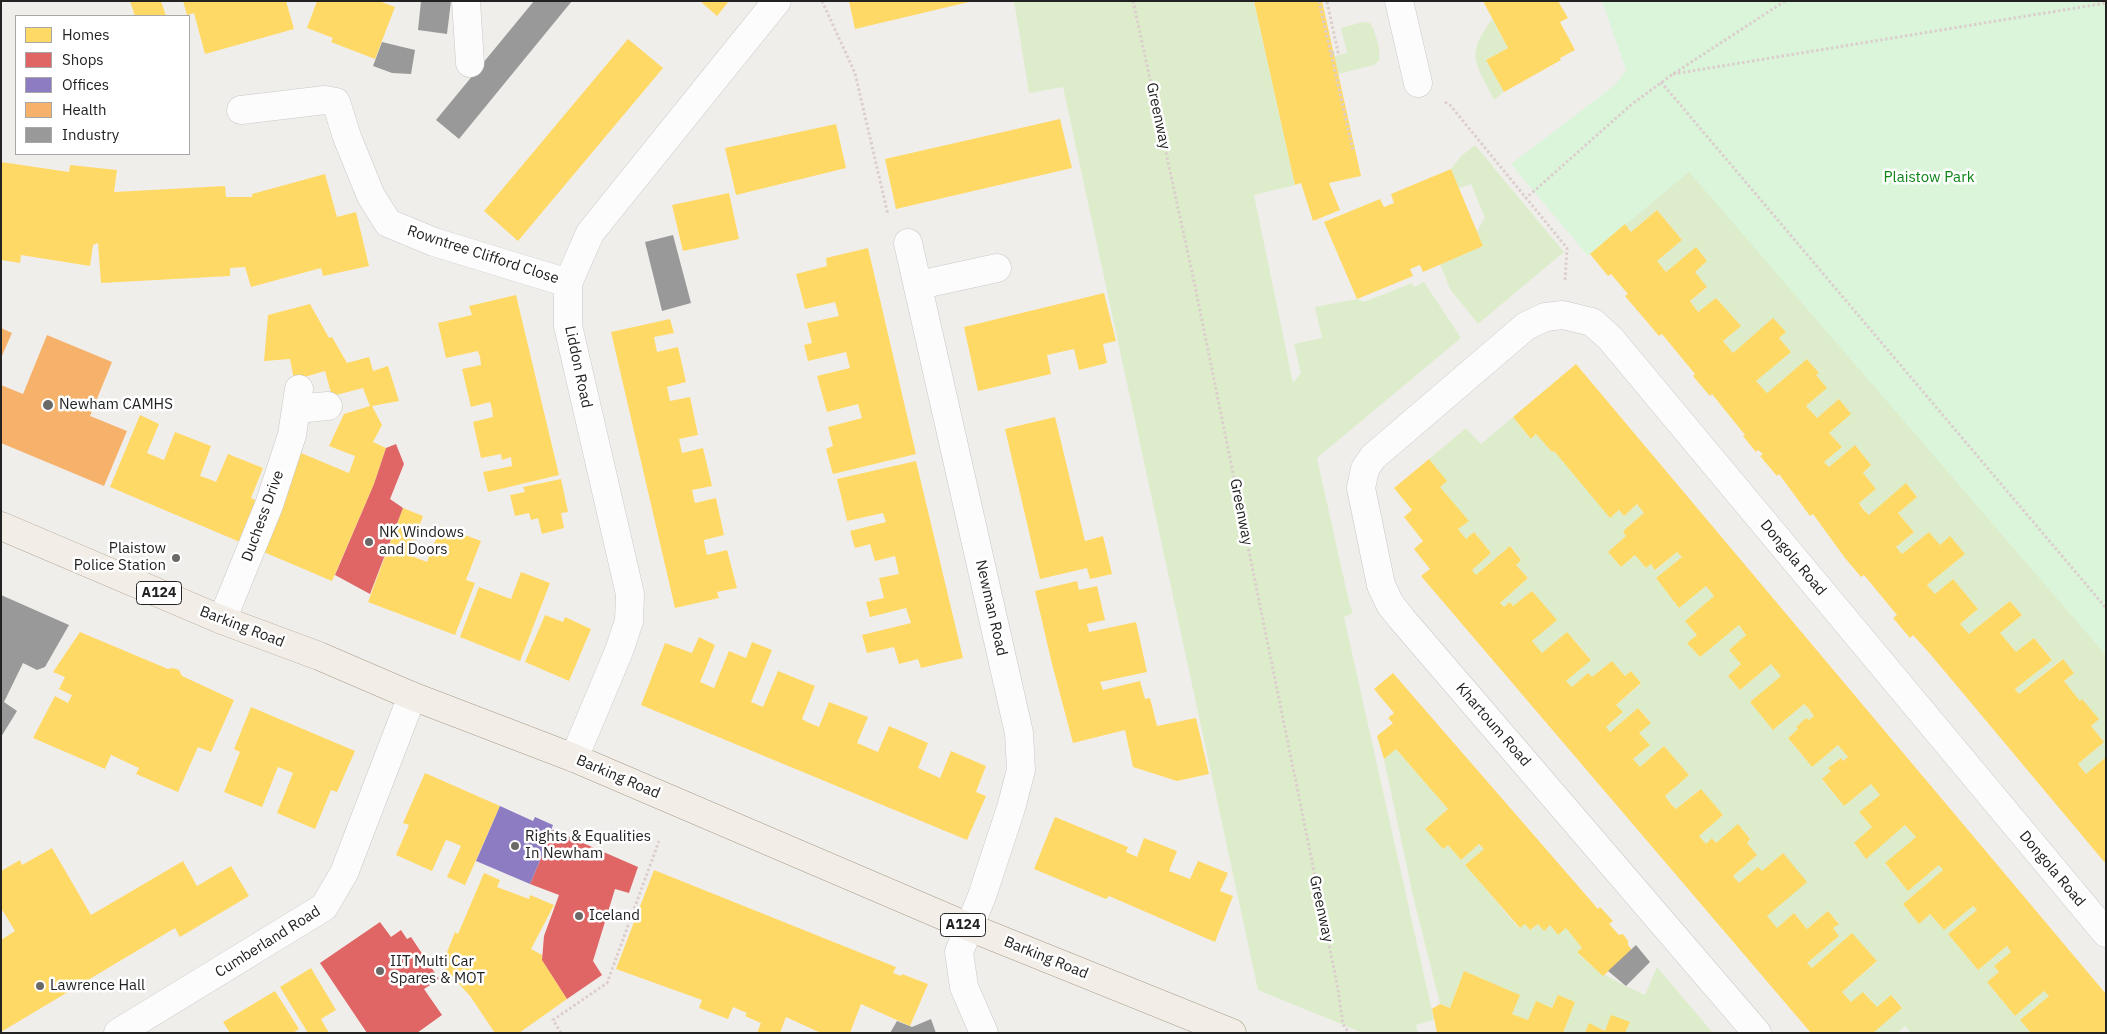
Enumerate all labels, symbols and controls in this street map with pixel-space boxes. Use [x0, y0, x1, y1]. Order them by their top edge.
legend [15, 15, 190, 155]
text: Homes [62, 25, 110, 44]
text: Shops [62, 50, 104, 69]
text: Offices [62, 75, 109, 94]
street label: Greenway [1142, 81, 1174, 151]
text: Health [62, 100, 107, 119]
text: Industry [62, 125, 119, 144]
park label: Plaistow Park [1883, 169, 1975, 187]
street label: Rowntree Clifford Close [405, 222, 561, 288]
street label: Liddon Road [561, 324, 595, 410]
place label: Newham CAMHS [59, 396, 173, 414]
marker: Newham CAMHS [41, 398, 55, 412]
street label: Duchess Drive [238, 468, 288, 564]
street label: Greenway [1226, 477, 1256, 547]
street label: Dongola Road [1756, 516, 1830, 600]
place label: NK Windows and Doors [379, 524, 464, 559]
marker: NK Windows and Doors [363, 536, 375, 548]
place label: Plaistow Police Station [74, 540, 166, 575]
marker: Plaistow Police Station [170, 552, 182, 564]
street label: Newman Road [971, 558, 1011, 658]
road number: A124 [136, 582, 182, 604]
street label: Barking Road [197, 603, 287, 651]
street label: Khartoum Road [1452, 680, 1534, 770]
street label: Barking Road [573, 751, 663, 803]
street label: Dongola Road [2015, 827, 2089, 911]
place label: Rights & Equalities In Newham [525, 828, 651, 863]
marker: Rights & Equalities In Newham [509, 840, 521, 852]
street label: Greenway [1305, 874, 1337, 944]
street label: Cumberland Road [212, 902, 324, 982]
place label: Iceland [589, 907, 640, 925]
marker: Iceland [573, 910, 585, 922]
road number: A124 [940, 914, 986, 936]
street label: Barking Road [1001, 933, 1091, 983]
place label: IIT Multi Car Spares & MOT [390, 953, 485, 988]
marker: IIT Multi Car Spares & MOT [374, 965, 386, 977]
place label: Lawrence Hall [50, 977, 145, 995]
marker: Lawrence Hall [34, 980, 46, 992]

